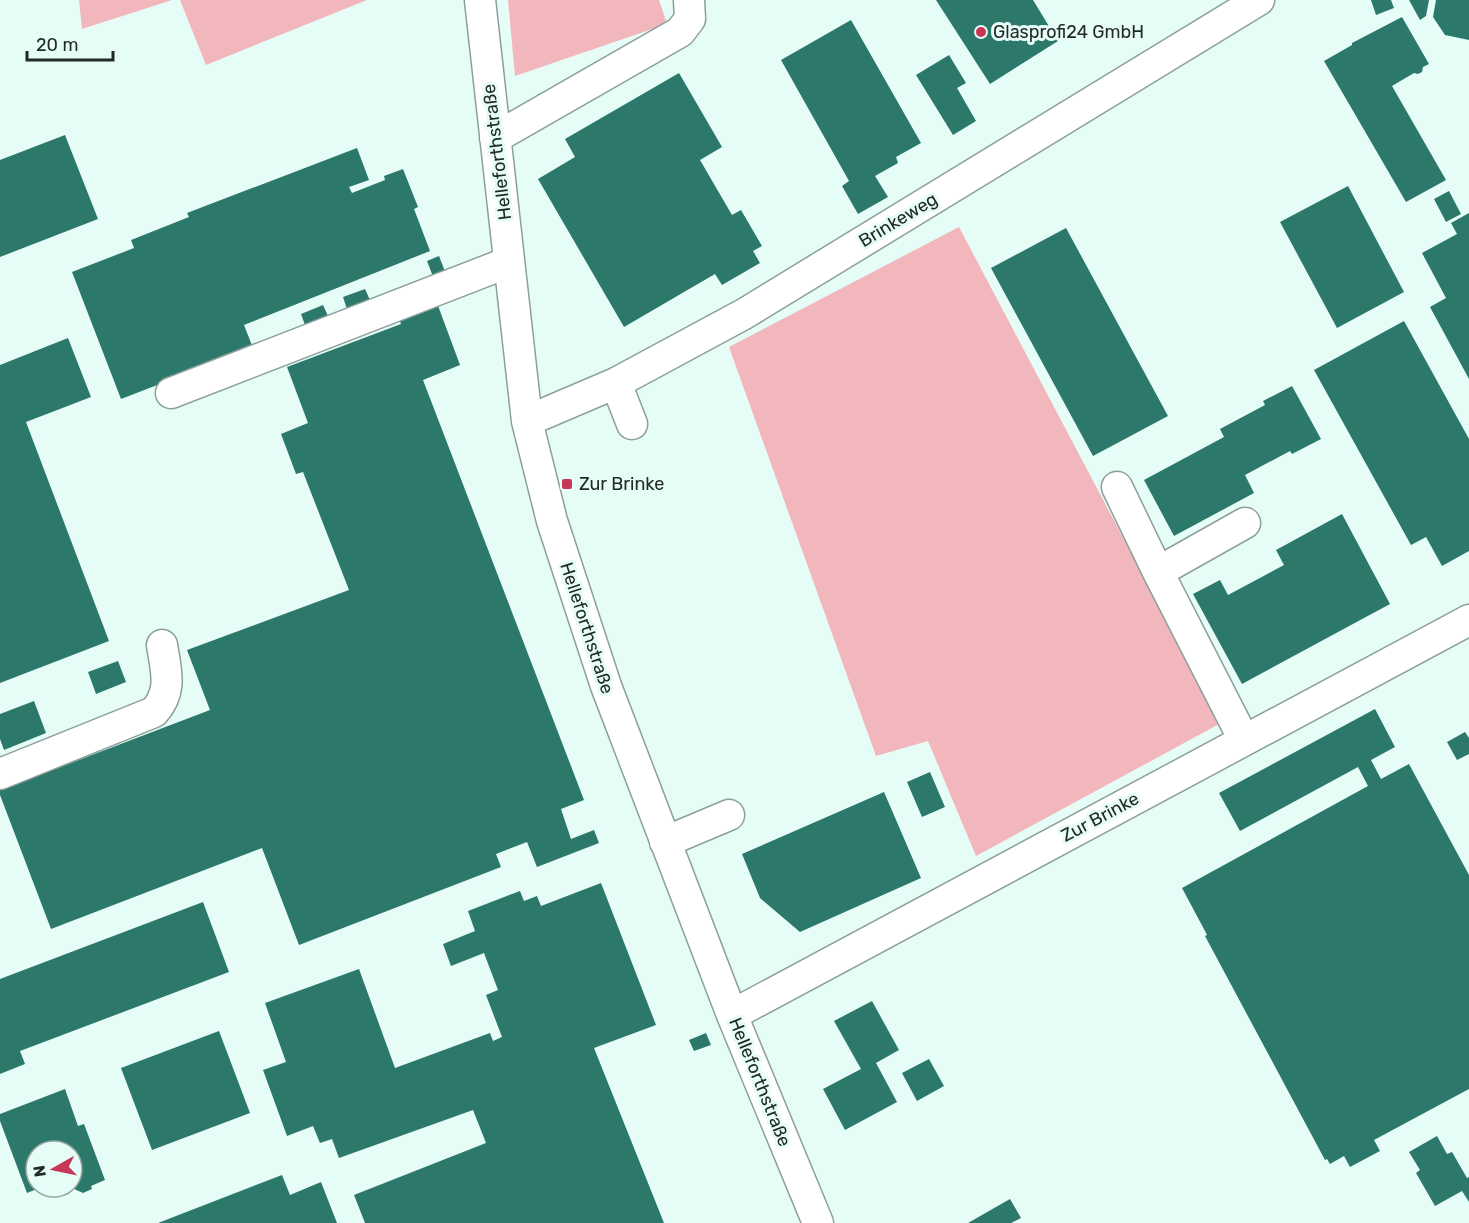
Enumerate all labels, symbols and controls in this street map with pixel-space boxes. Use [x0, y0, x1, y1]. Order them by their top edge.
place label: Glasprofi24 GmbH [993, 21, 1144, 43]
scale bar [27, 24, 112, 62]
marker: Glasprofi24 GmbH [974, 25, 988, 39]
text: 20 m [36, 34, 78, 56]
street label: Helleforthstraße [478, 83, 516, 221]
street label: Brinkeweg [855, 188, 941, 252]
place label: Zur Brinke [579, 473, 664, 495]
marker: Zur Brinke [560, 477, 574, 491]
street label: Helleforthstraße [555, 559, 619, 697]
street label: Zur Brinke [1057, 787, 1143, 847]
street label: Helleforthstraße [724, 1014, 796, 1150]
north arrow [24, 1139, 84, 1199]
text: N [29, 1164, 50, 1178]

